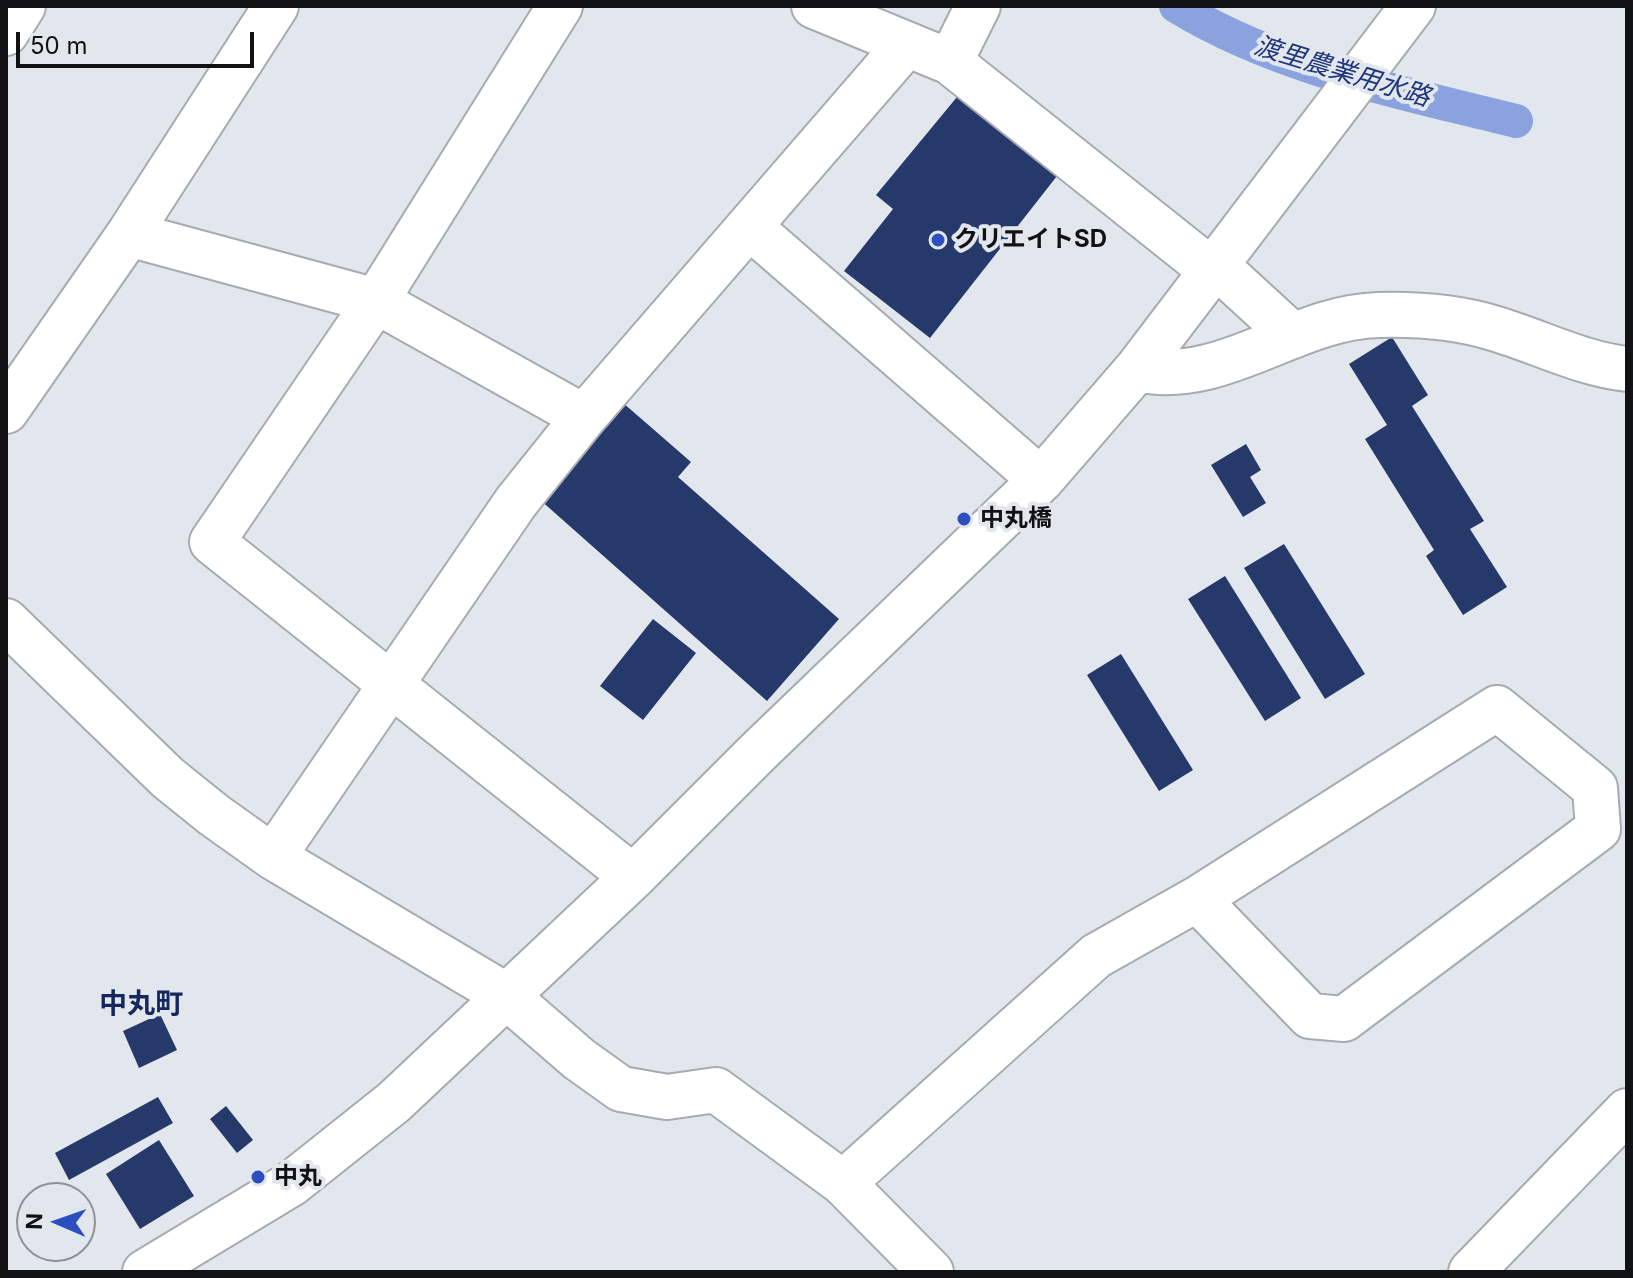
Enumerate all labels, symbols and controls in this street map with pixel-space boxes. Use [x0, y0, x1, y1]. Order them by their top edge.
scale bar [20, 16, 258, 66]
water label: 渡里農業用水路 [1250, 30, 1434, 114]
text: 50 m [30, 31, 88, 60]
place label: クリエイトSD [954, 226, 1107, 254]
marker: クリエイトSD [929, 231, 947, 249]
place label: 中丸橋 [980, 505, 1052, 533]
marker: 中丸橋 [955, 510, 973, 528]
district label: 中丸町 [99, 988, 183, 1022]
place label: 中丸 [274, 1163, 322, 1191]
marker: 中丸 [249, 1168, 267, 1186]
north arrow [16, 1182, 96, 1262]
text: N [21, 1212, 47, 1230]

